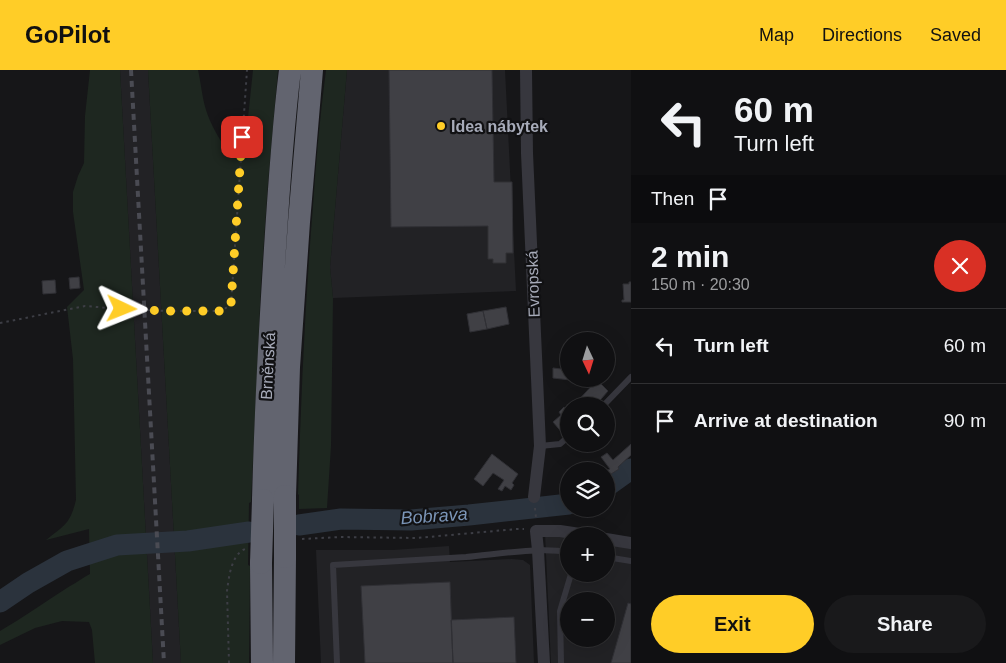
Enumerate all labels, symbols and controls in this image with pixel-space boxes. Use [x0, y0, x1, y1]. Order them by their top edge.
text: GoPilot [25, 21, 110, 48]
text: Map [759, 25, 794, 45]
text: Directions [822, 25, 902, 45]
text: Saved [930, 25, 981, 45]
icon: left [651, 90, 716, 155]
text: 60 m [734, 90, 814, 129]
pin [221, 116, 263, 158]
place label: Idea nábytek [451, 118, 548, 135]
marker: Idea nábytek [435, 120, 447, 132]
icon: arrive [228, 123, 256, 151]
text: Turn left [734, 131, 814, 156]
icon: arrive [704, 185, 732, 213]
text: Then [651, 188, 694, 209]
text: 2 min [651, 240, 729, 273]
button: close [934, 240, 986, 292]
street label: Evropská [523, 250, 543, 318]
text: 150 m · 20:30 [651, 276, 750, 293]
position arrow [95, 282, 147, 334]
street label: Brněnská [258, 332, 278, 400]
north arrow [560, 332, 615, 388]
map controls [560, 332, 615, 647]
icon: left [651, 332, 679, 360]
text: Turn left [694, 335, 769, 356]
text: 60 m [944, 335, 986, 356]
button: search [560, 397, 615, 452]
icon: arrive [651, 407, 679, 435]
text: Arrive at destination [694, 410, 878, 431]
text: 90 m [944, 410, 986, 431]
button: layers [560, 462, 615, 517]
water label: Bobrava [400, 504, 468, 528]
button: + [560, 527, 615, 582]
button: − [560, 592, 615, 647]
button: Exit [651, 595, 814, 653]
button: Share [824, 595, 986, 653]

